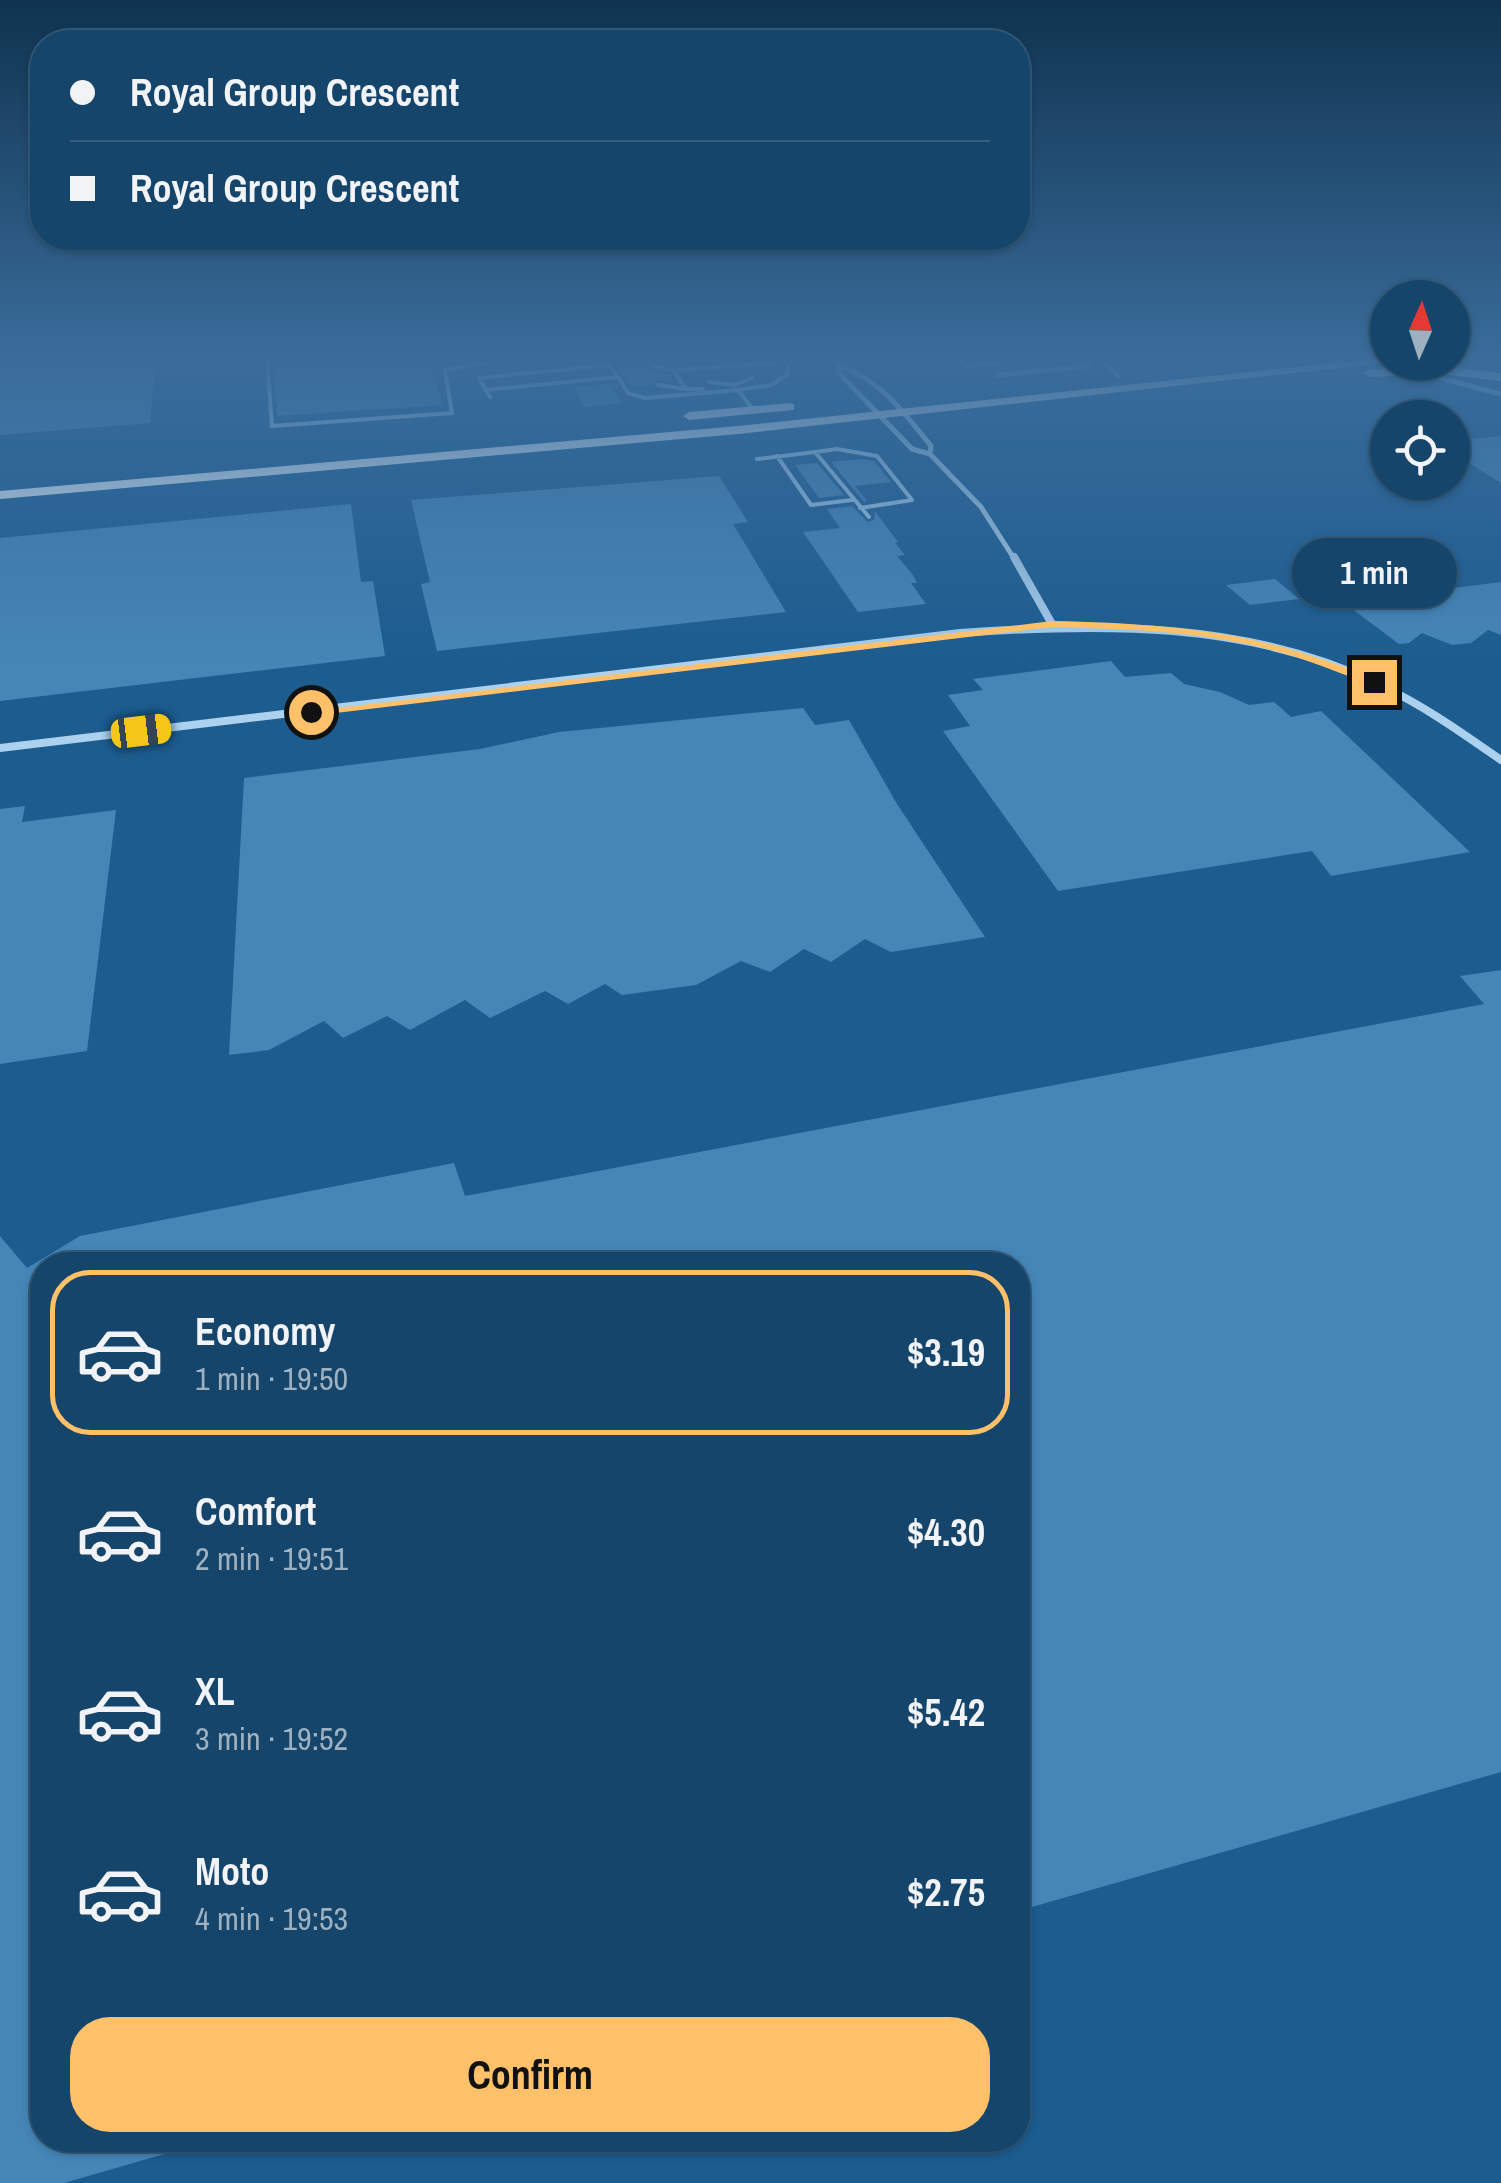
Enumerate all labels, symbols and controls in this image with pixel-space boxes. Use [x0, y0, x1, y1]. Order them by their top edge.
text: Royal Group Crescent [130, 67, 459, 118]
text: Royal Group Crescent [130, 163, 459, 214]
north arrow [1370, 280, 1470, 380]
map controls [1370, 280, 1470, 500]
button: locate [1370, 400, 1470, 500]
callout: 1 min [1292, 537, 1456, 607]
text: 1 min [1340, 551, 1409, 594]
route end [1352, 660, 1397, 705]
route start [289, 690, 334, 735]
car [109, 712, 173, 750]
text: Economy [195, 1306, 335, 1357]
icon: car [75, 1308, 165, 1398]
text: $3.19 [907, 1327, 985, 1378]
text: 1 min · 19:50 [195, 1357, 348, 1400]
text: Comfort [195, 1486, 316, 1537]
icon: car [75, 1488, 165, 1578]
text: $4.30 [907, 1507, 985, 1558]
text: 2 min · 19:51 [195, 1537, 348, 1580]
text: XL [195, 1666, 235, 1717]
icon: car [75, 1668, 165, 1758]
text: $5.42 [907, 1687, 985, 1738]
text: 3 min · 19:52 [195, 1717, 348, 1760]
text: Moto [195, 1846, 269, 1897]
icon: car [75, 1848, 165, 1938]
text: $2.75 [907, 1867, 985, 1918]
text: 4 min · 19:53 [195, 1897, 348, 1940]
button: Confirm [70, 2017, 990, 2132]

